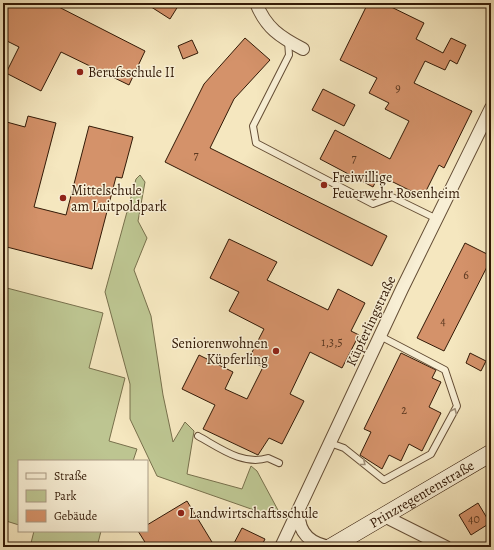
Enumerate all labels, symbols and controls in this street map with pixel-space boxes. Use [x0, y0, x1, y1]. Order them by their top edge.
place label: Berufsschule II [88, 63, 175, 82]
marker: Berufsschule II [75, 67, 85, 77]
house number: 9 [395, 80, 401, 96]
house number: 7 [193, 147, 199, 163]
house number: 7 [351, 150, 357, 166]
place label: Freiwillige Feuerwehr Rosenheim [332, 168, 460, 203]
marker: Freiwillige Feuerwehr Rosenheim [319, 180, 329, 190]
place label: Mittelschule am Luitpoldpark [71, 181, 167, 216]
marker: Mittelschule am Luitpoldpark [58, 193, 68, 203]
house number: 6 [463, 267, 469, 283]
street label: Küpferlingstraße [342, 273, 400, 369]
house number: 4 [440, 313, 446, 329]
place label: Seniorenwohnen Küpferling [171, 334, 268, 369]
house number: 1,3,5 [321, 334, 343, 350]
marker: Seniorenwohnen Küpferling [271, 346, 281, 356]
house number: 2 [401, 402, 407, 418]
one-way arrow [449, 408, 457, 416]
street label: Prinzregentenstraße [366, 456, 477, 532]
one-way arrow [358, 459, 365, 466]
legend [18, 460, 148, 532]
text: Straße [54, 468, 87, 484]
text: Park [54, 488, 77, 504]
place label: Landwirtschaftsschule [189, 504, 318, 523]
text: Gebäude [54, 508, 97, 524]
marker: Landwirtschaftsschule [176, 508, 186, 518]
house number: 40 [468, 511, 480, 527]

